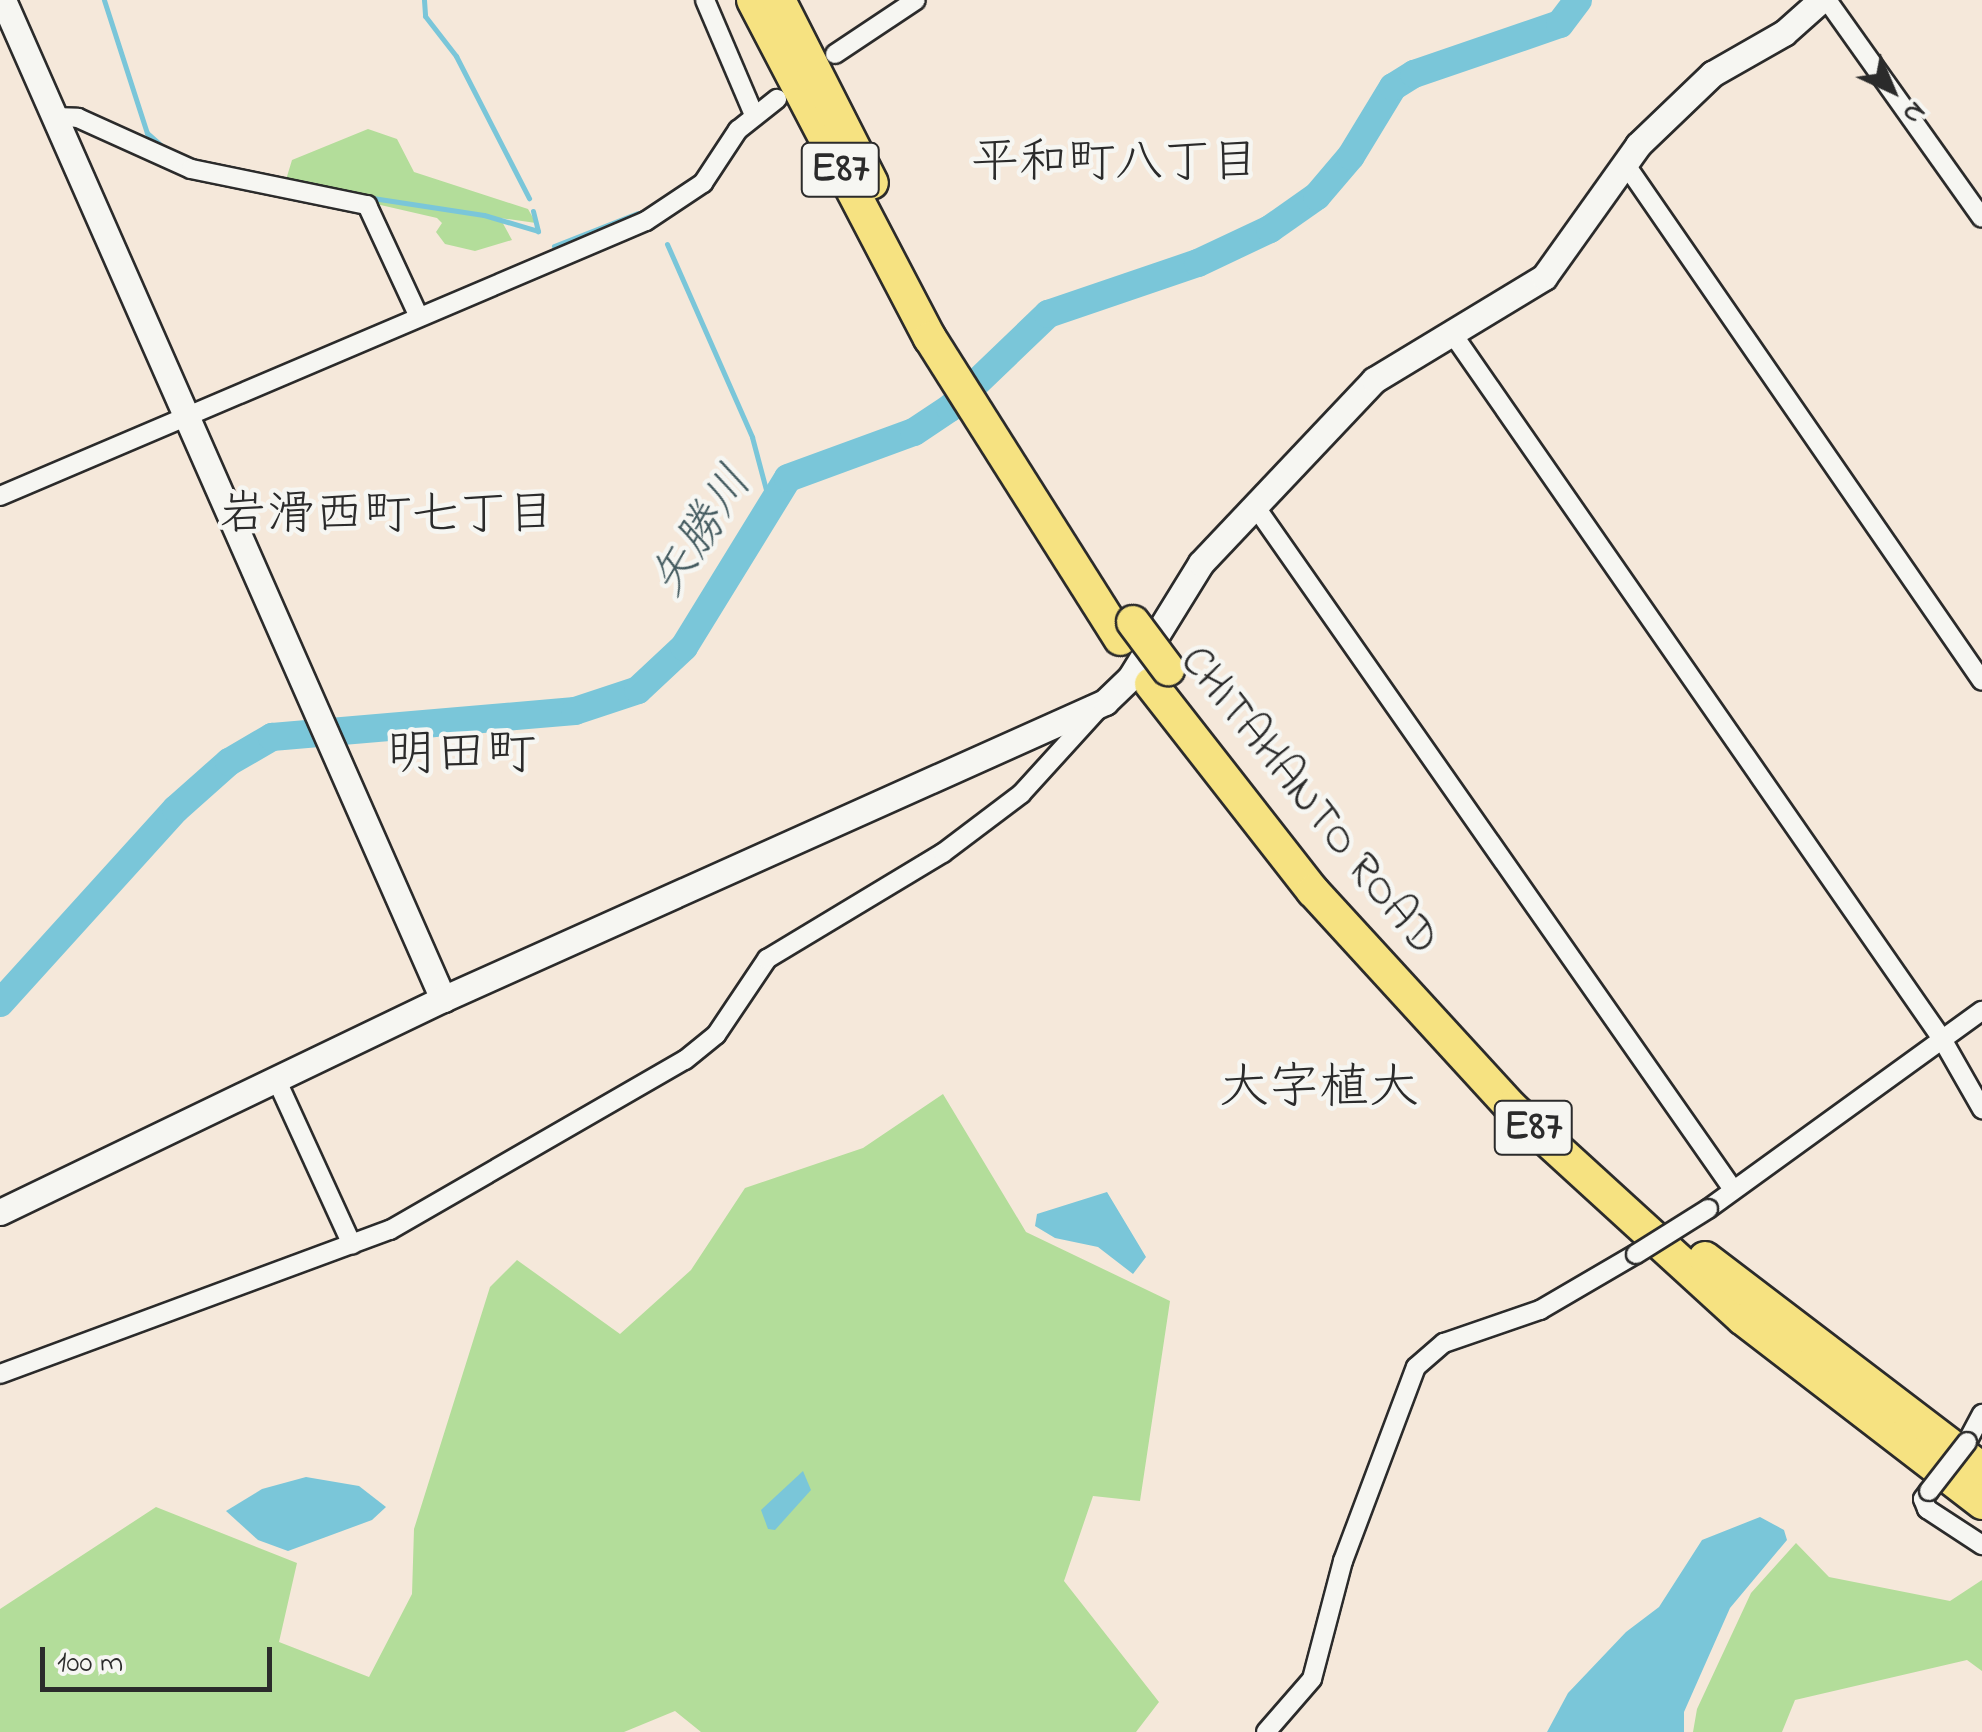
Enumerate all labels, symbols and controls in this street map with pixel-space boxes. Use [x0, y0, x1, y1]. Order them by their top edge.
north arrow [1842, 40, 1942, 140]
text: N [1892, 91, 1934, 133]
road number: E87 [800, 133, 880, 207]
district label: 平和町八丁目 [971, 136, 1259, 194]
water label: 矢勝川 [640, 457, 766, 609]
district label: 岩滑西町七丁目 [219, 488, 555, 546]
street label: CHITAHANTO ROAD [1166, 637, 1448, 967]
district label: 明田町 [386, 726, 536, 786]
district label: 大字植大 [1219, 1060, 1419, 1120]
road number: E87 [1493, 1091, 1573, 1165]
scale bar [45, 1627, 278, 1689]
text: 100 m [57, 1642, 123, 1686]

